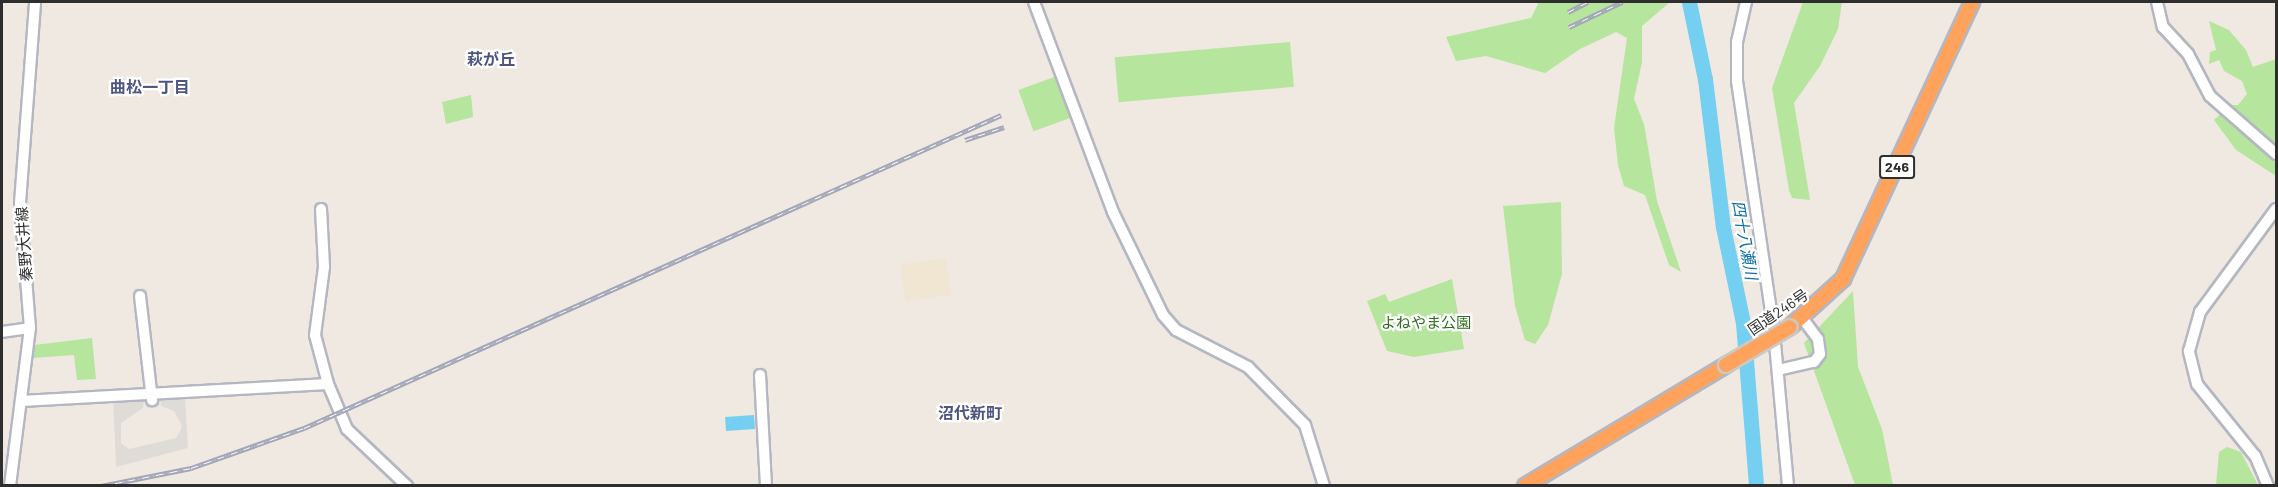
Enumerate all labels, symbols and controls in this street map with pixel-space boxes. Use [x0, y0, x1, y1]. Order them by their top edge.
district label: 萩が丘 [467, 49, 515, 69]
district label: 曲松一丁目 [110, 77, 190, 97]
road number: 246 [1879, 156, 1915, 178]
water label: 四十八瀬川 [1729, 199, 1761, 281]
street label: 秦野大井線 [12, 206, 36, 282]
street label: 国道246号 [1744, 285, 1812, 339]
park label: よねやま公園 [1381, 314, 1471, 332]
district label: 沼代新町 [938, 403, 1002, 423]

